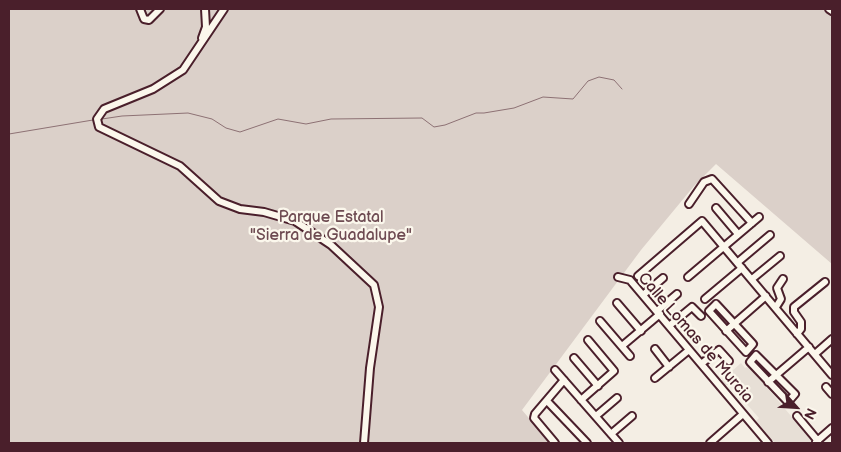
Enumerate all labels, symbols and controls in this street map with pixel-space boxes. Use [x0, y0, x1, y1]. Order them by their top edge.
park label: Parque Estatal "Sierra de Guadalupe" [250, 208, 412, 246]
street label: Calle Lomas de Murcia [633, 269, 757, 407]
north arrow [771, 382, 821, 432]
text: N [800, 405, 820, 422]

